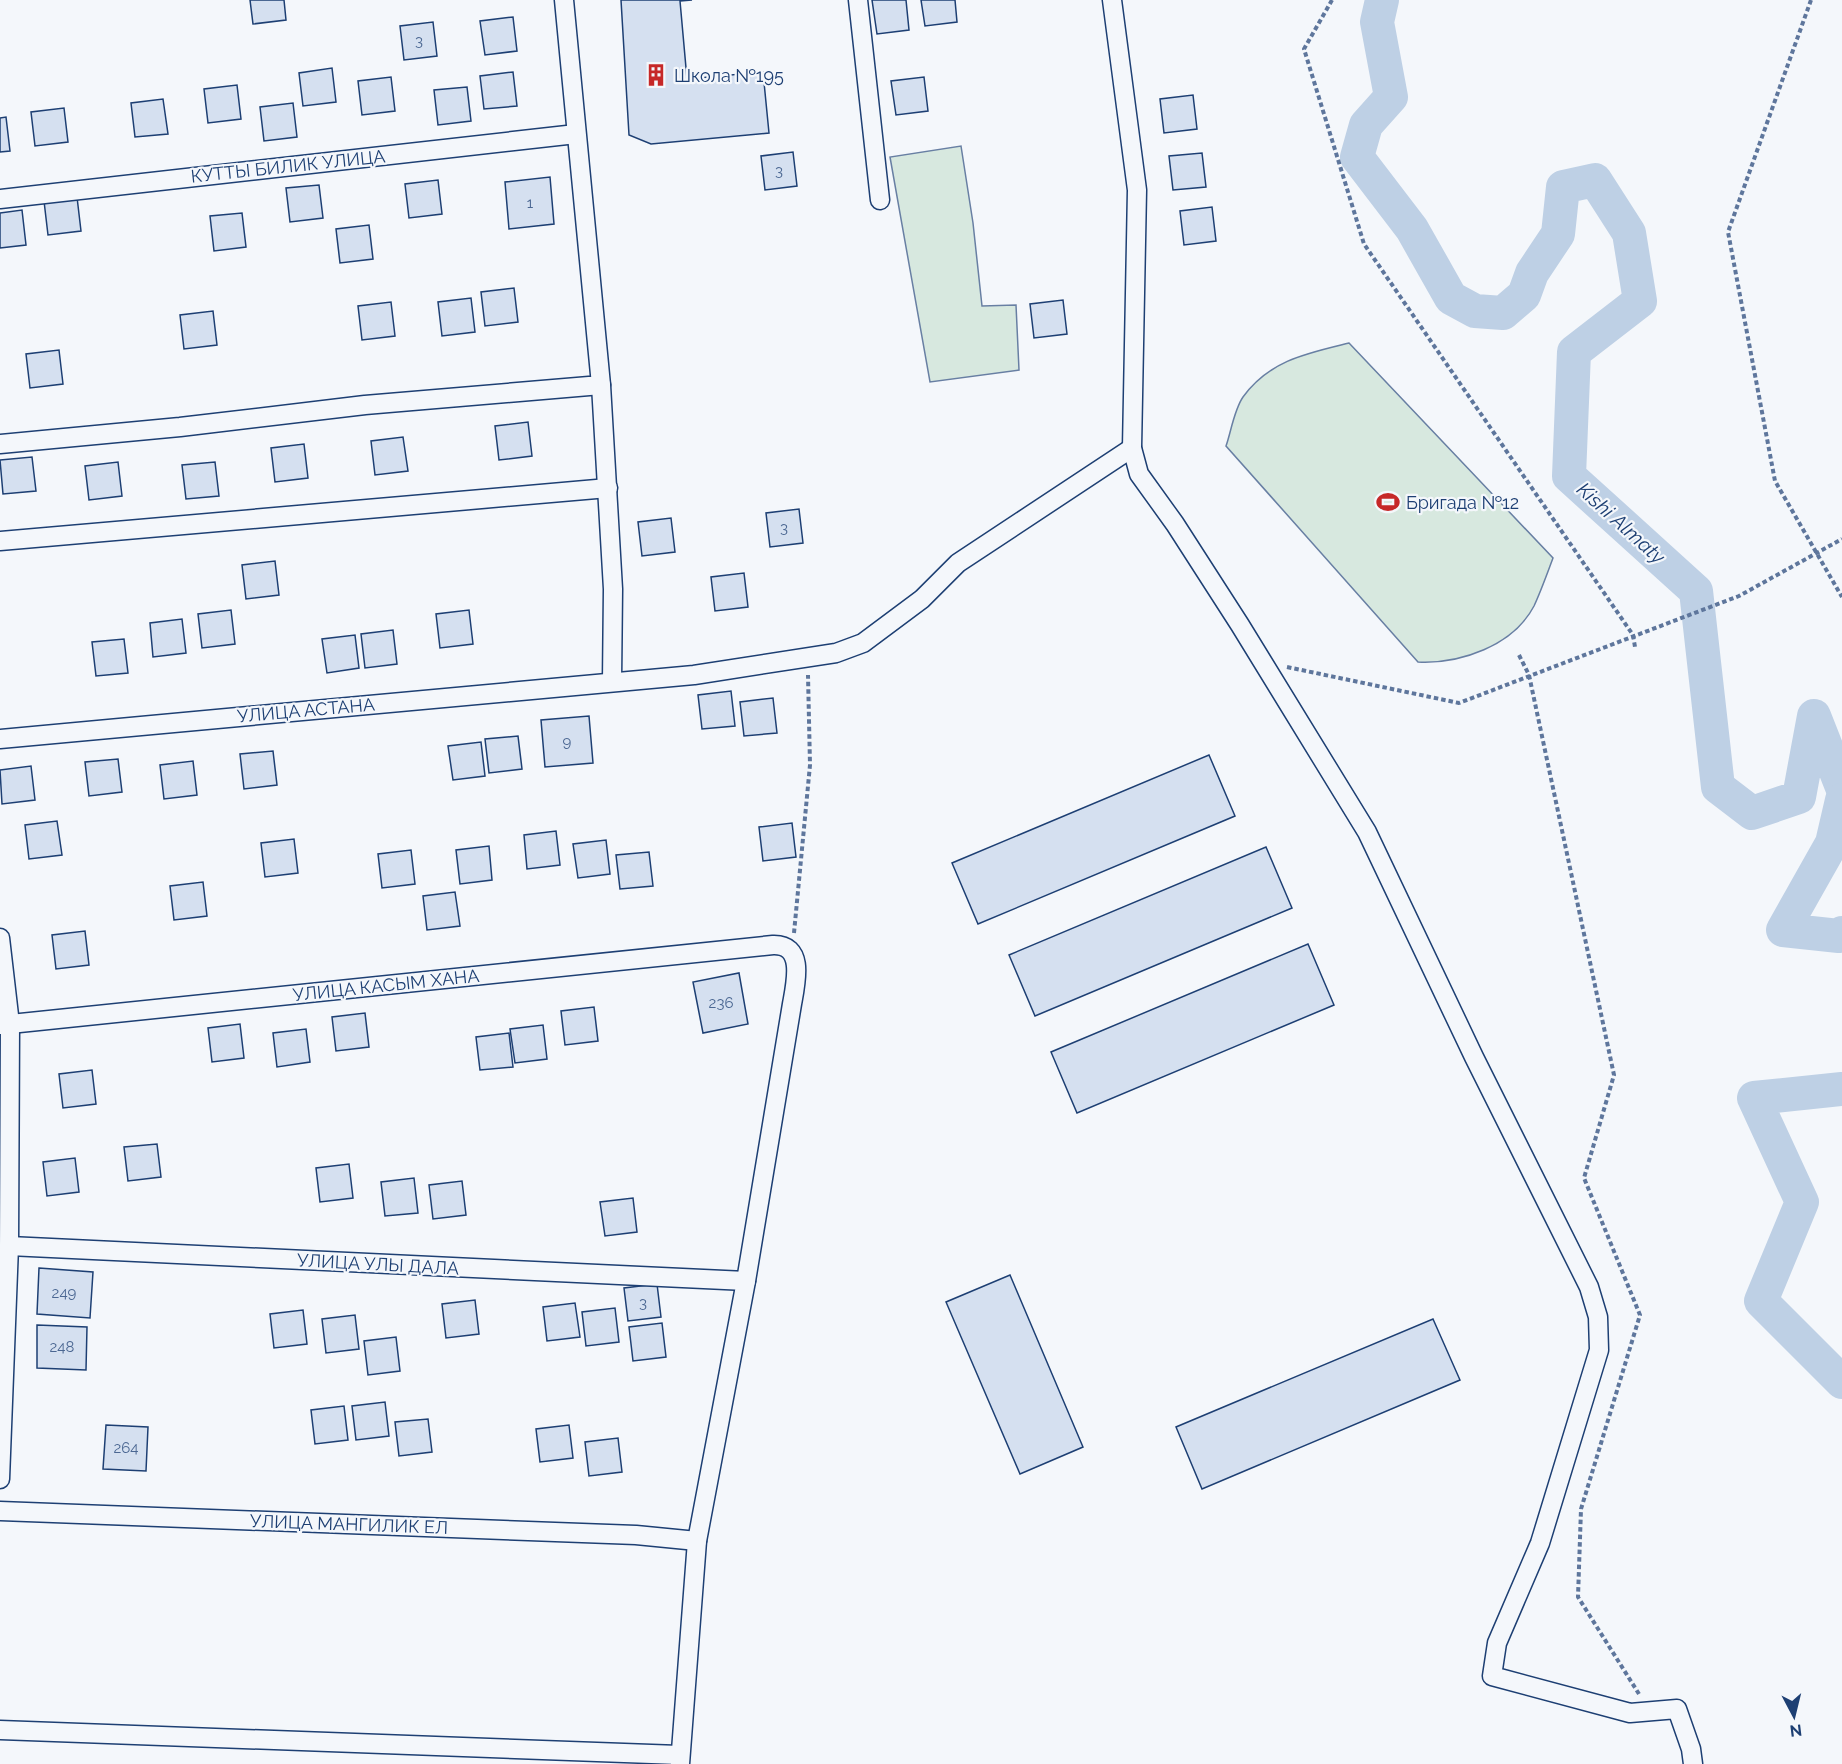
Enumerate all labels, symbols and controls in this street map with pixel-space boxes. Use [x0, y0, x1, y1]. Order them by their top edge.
house number: 3 [415, 32, 423, 50]
building icon: Школа №195 [643, 62, 669, 88]
place label: Школа №195 [674, 65, 784, 86]
street label: КУТТЫ БИЛИК УЛИЦА [190, 145, 386, 187]
house number: 3 [775, 162, 783, 180]
house number: 1 [527, 194, 534, 212]
water label: Kіshі Almaty [1572, 477, 1671, 570]
sports icon: Бригада №12 [1375, 489, 1401, 515]
place label: Бригада №12 [1406, 492, 1519, 513]
house number: 3 [780, 519, 788, 537]
street label: УЛИЦА АСТАНА [236, 694, 376, 726]
house number: 9 [563, 733, 572, 751]
street label: УЛИЦА КАСЫМ ХАНА [292, 965, 480, 1005]
house number: 236 [709, 994, 733, 1012]
street label: УЛИЦА УЛЫ ДАЛА [296, 1249, 460, 1279]
house number: 249 [52, 1284, 77, 1302]
house number: 3 [639, 1294, 647, 1312]
house number: 248 [50, 1338, 75, 1356]
house number: 264 [113, 1439, 139, 1457]
street label: УЛИЦА МАНГИЛИК ЕЛ [250, 1510, 448, 1538]
north arrow [1764, 1686, 1824, 1746]
text: N [1789, 1720, 1803, 1741]

